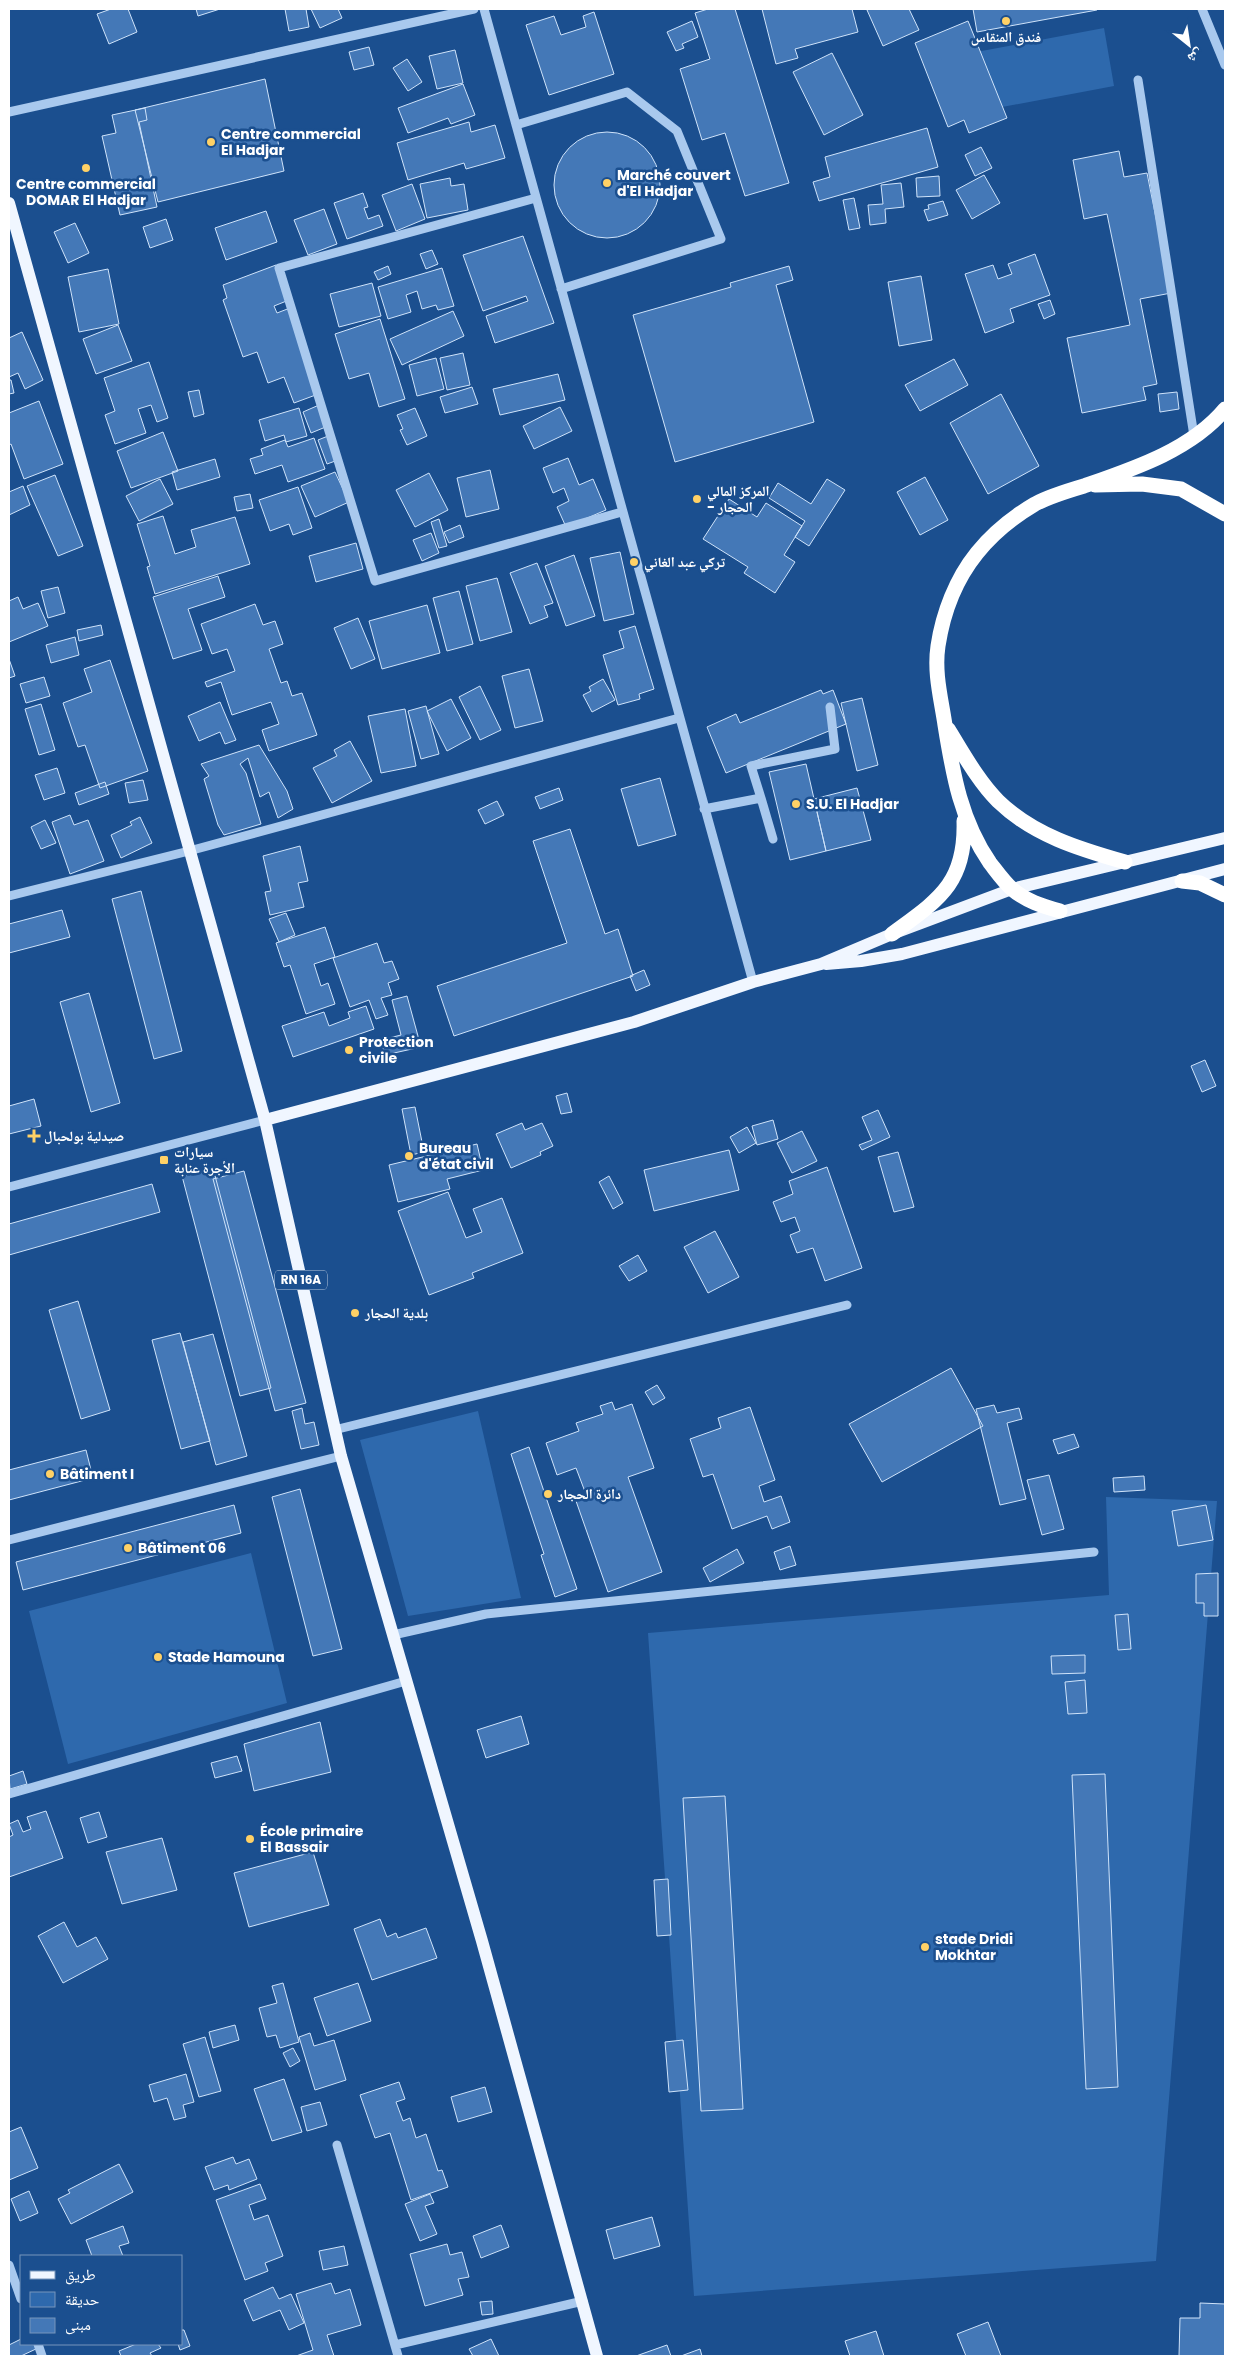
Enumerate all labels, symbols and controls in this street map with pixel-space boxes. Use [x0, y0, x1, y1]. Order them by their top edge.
marker: فندق المنقاس [1000, 15, 1012, 27]
north arrow [1164, 20, 1214, 70]
place label: فندق المنقاس [971, 27, 1041, 47]
text: ش [1184, 44, 1207, 69]
place label: Centre commercial El Hadjar [221, 124, 361, 160]
marker: Centre commercial El Hadjar [205, 136, 217, 148]
marker: Centre commercial DOMAR El Hadjar [80, 162, 92, 174]
place label: Marché couvert d'El Hadjar [617, 165, 731, 201]
place label: Centre commercial DOMAR El Hadjar [16, 174, 156, 210]
marker: Marché couvert d'El Hadjar [601, 177, 613, 189]
place label: المركز المالي - الحجار [707, 481, 770, 517]
marker: المركز المالي - الحجار [691, 493, 703, 505]
place label: تركي عبد الغاني [644, 552, 725, 573]
marker: تركي عبد الغاني [628, 556, 640, 568]
place label: S.U. El Hadjar [806, 794, 899, 814]
marker: S.U. El Hadjar [790, 798, 802, 810]
place label: Protection civile [359, 1032, 434, 1068]
marker: Protection civile [343, 1044, 355, 1056]
place label: صيدلية بولحبال [44, 1126, 124, 1146]
marker: صيدلية بولحبال [28, 1130, 40, 1142]
place label: Bureau d'état civil [419, 1138, 494, 1174]
place label: سيارات الأجرة عنابة [174, 1142, 235, 1178]
marker: Bureau d'état civil [403, 1150, 415, 1162]
marker: سيارات الأجرة عنابة [158, 1154, 170, 1166]
road number: RN 16A [275, 1270, 327, 1290]
place label: بلدية الحجار [364, 1303, 428, 1323]
marker: بلدية الحجار [349, 1307, 361, 1319]
place label: Bâtiment I [60, 1464, 134, 1484]
marker: Bâtiment I [44, 1468, 56, 1480]
place label: دائرة الحجار [557, 1484, 621, 1504]
marker: دائرة الحجار [542, 1488, 554, 1500]
place label: Bâtiment 06 [138, 1538, 226, 1558]
marker: Bâtiment 06 [122, 1542, 134, 1554]
place label: Stade Hamouna [168, 1647, 285, 1667]
marker: Stade Hamouna [152, 1651, 164, 1663]
place label: École primaire El Bassair [260, 1821, 364, 1857]
marker: École primaire El Bassair [244, 1833, 256, 1845]
place label: stade Dridi Mokhtar [935, 1929, 1013, 1965]
marker: stade Dridi Mokhtar [919, 1941, 931, 1953]
legend [20, 2255, 182, 2345]
text: طريق [65, 2264, 96, 2285]
text: حديقة [65, 2289, 100, 2310]
text: مبنى [65, 2314, 91, 2335]

